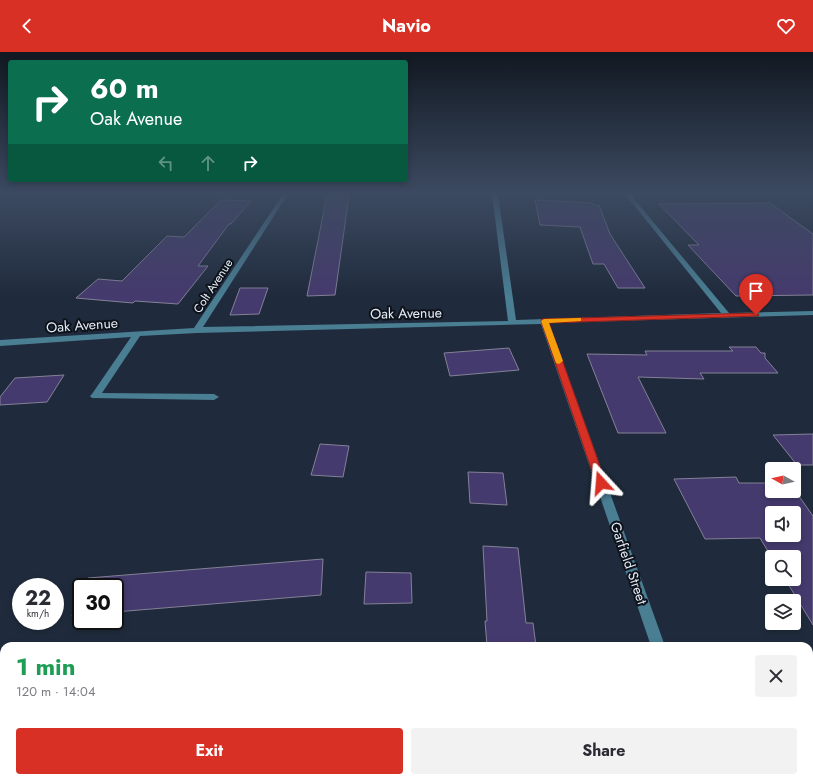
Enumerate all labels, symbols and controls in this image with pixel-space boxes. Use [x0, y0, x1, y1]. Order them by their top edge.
text: Navio [382, 13, 431, 39]
icon: back [16, 15, 38, 37]
icon: heart [775, 15, 797, 37]
text: 60 m [90, 68, 159, 109]
icon: right [24, 76, 76, 128]
text: Oak Avenue [90, 106, 182, 132]
icon: left [155, 152, 177, 174]
icon: ahead [197, 152, 219, 174]
icon: right [239, 152, 261, 174]
street label: Colt Avenue [189, 255, 237, 317]
pin [739, 274, 773, 315]
icon: arrive [745, 280, 767, 302]
street label: Oak Avenue [370, 302, 442, 324]
street label: Oak Avenue [46, 313, 118, 337]
position arrow [580, 462, 622, 504]
north arrow [765, 462, 801, 498]
map controls [765, 462, 801, 630]
button: sound [765, 506, 801, 542]
street label: Garfield Street [606, 519, 653, 608]
button: search [765, 550, 801, 586]
speed limit sign: 30 [72, 578, 124, 630]
text: 22 [25, 584, 51, 613]
button: layers [765, 594, 801, 630]
text: km/h [27, 606, 49, 621]
text: 1 min [16, 649, 76, 684]
button: close [755, 655, 797, 697]
text: 120 m · 14:04 [16, 682, 96, 701]
button: Exit [16, 728, 403, 774]
button: Share [411, 728, 797, 774]

